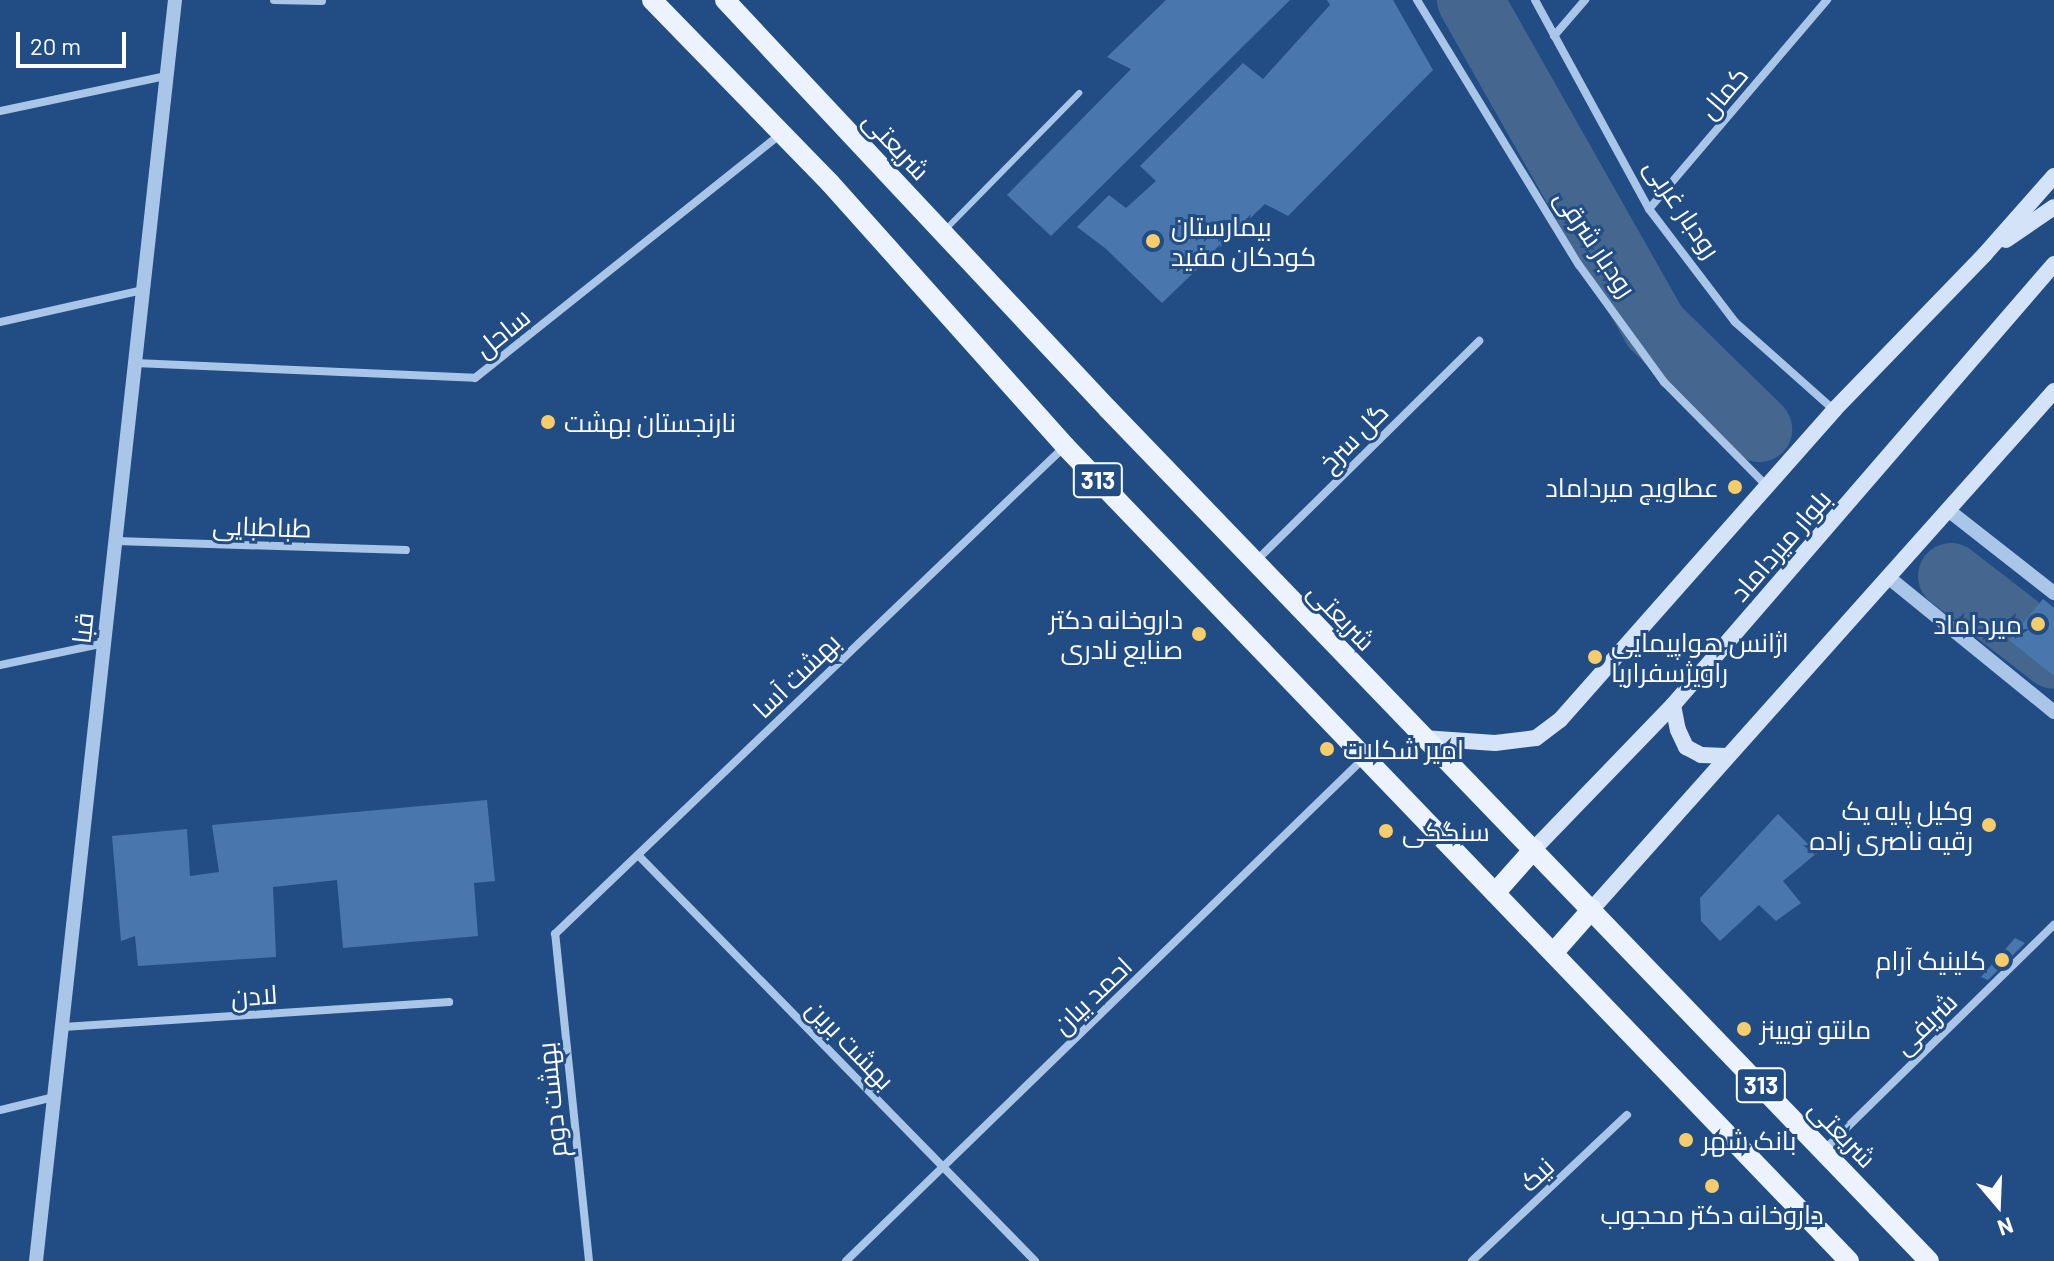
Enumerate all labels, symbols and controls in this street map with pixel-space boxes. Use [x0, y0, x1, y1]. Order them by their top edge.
scale bar [20, 16, 130, 66]
text: 20 m [30, 31, 81, 60]
street label: کمال [1692, 59, 1754, 125]
street label: شریعتی [857, 104, 937, 186]
street label: رودبار غربی [1638, 152, 1728, 264]
street label: رودبار شرقی [1549, 183, 1643, 303]
place label: بیمارستان کودکان مفید [1171, 210, 1316, 272]
marker: بیمارستان کودکان مفید [1142, 230, 1164, 252]
street label: ساحل [468, 300, 536, 364]
street label: گل سرخ [1312, 396, 1394, 478]
place label: نارنجستان بهشت [564, 406, 736, 438]
marker: نارنجستان بهشت [539, 413, 557, 431]
road number: 313 [1072, 460, 1124, 500]
place label: عطاویچ میرداماد [1545, 471, 1719, 503]
marker: عطاویچ میرداماد [1726, 478, 1744, 496]
street label: بلوار میرداماد [1723, 483, 1837, 607]
street label: طباطبایی [212, 509, 312, 543]
street label: شریعتی [1302, 575, 1382, 657]
place label: داروخانه دکتر صنايع نادری [1049, 603, 1183, 664]
place label: میرداماد [1933, 608, 2022, 640]
street label: قبا [65, 611, 99, 645]
marker: میرداماد [2029, 615, 2047, 633]
marker: داروخانه دکتر صنايع نادری [1190, 625, 1208, 643]
street label: بهشت آسا [746, 626, 846, 724]
place label: اژانس هواپیمایی راویژسفراریا [1611, 626, 1789, 688]
marker: اژانس هواپیمایی راویژسفراریا [1586, 648, 1604, 666]
place label: امیر شکلات [1343, 733, 1464, 765]
marker: امیر شکلات [1318, 740, 1336, 758]
place label: وکیل پایه یک رقیه ناصری زاده [1810, 794, 1973, 856]
place label: سنگکی [1402, 815, 1490, 847]
marker: وکیل پایه یک رقیه ناصری زاده [1980, 816, 1998, 834]
marker: سنگکی [1377, 822, 1395, 840]
place label: کلینیک آرام [1875, 944, 1986, 976]
street label: احمد بیان [1046, 950, 1138, 1040]
marker: کلینیک آرام [1993, 951, 2011, 969]
street label: لادن [230, 978, 278, 1012]
street label: شریفی [1887, 986, 1963, 1060]
street label: بهشت برین [801, 993, 901, 1095]
place label: مانتو تویینز [1760, 1013, 1871, 1045]
marker: مانتو تویینز [1735, 1020, 1753, 1038]
street label: بهشت دوم [529, 1041, 573, 1159]
road number: 313 [1735, 1065, 1787, 1105]
street label: شریعتی [1803, 1092, 1883, 1174]
place label: بانک شهر [1702, 1124, 1796, 1156]
marker: بانک شهر [1677, 1131, 1695, 1149]
street label: نیک [1512, 1150, 1560, 1198]
north arrow [1958, 1165, 2038, 1245]
marker: داروخانه دکتر محجوب [1703, 1177, 1721, 1195]
place label: داروخانه دکتر محجوب [1601, 1198, 1823, 1230]
text: N [1995, 1213, 2017, 1242]

